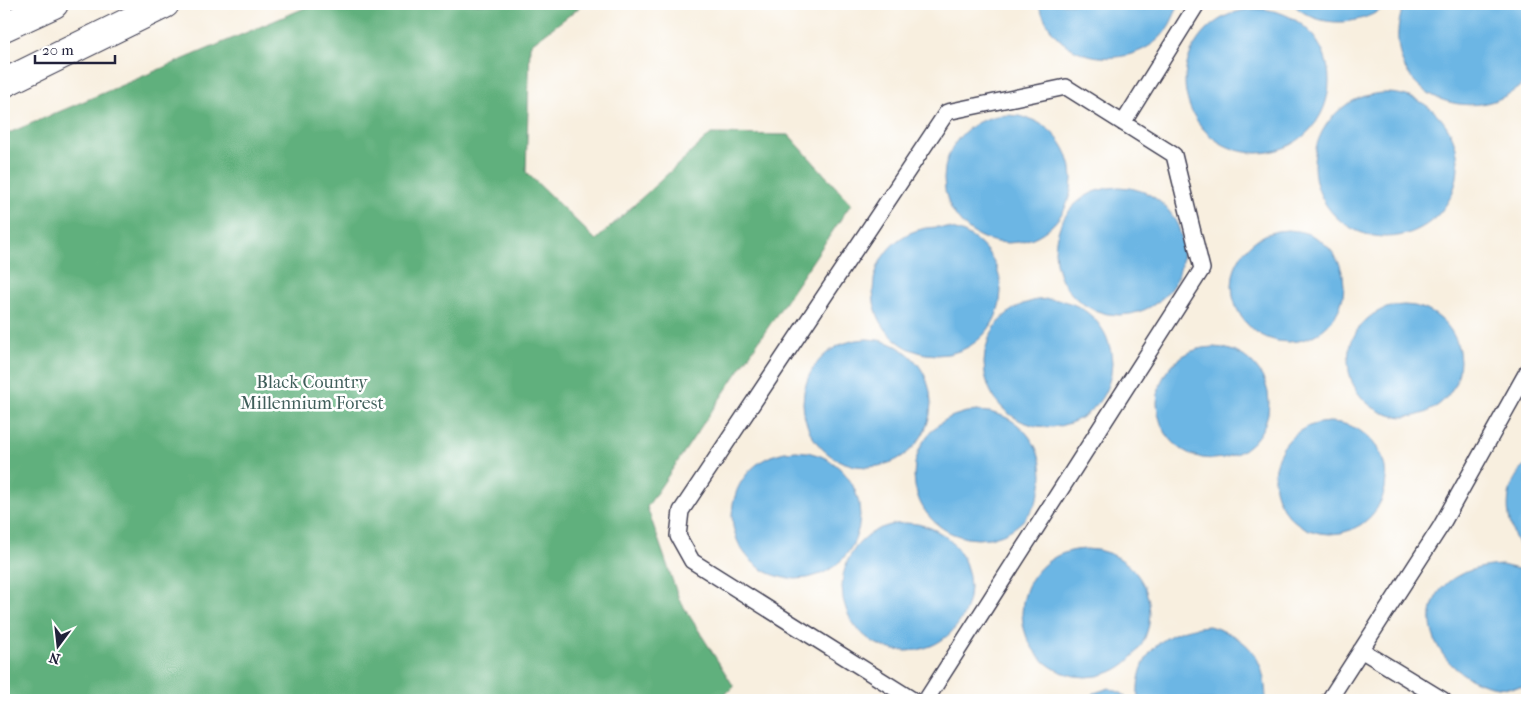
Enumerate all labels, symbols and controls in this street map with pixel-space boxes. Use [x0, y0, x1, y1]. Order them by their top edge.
scale bar [35, 32, 115, 64]
text: 20 m [42, 41, 74, 59]
park label: Black Country Millennium Forest [240, 372, 384, 414]
north arrow [32, 622, 82, 672]
text: N [47, 648, 62, 668]

